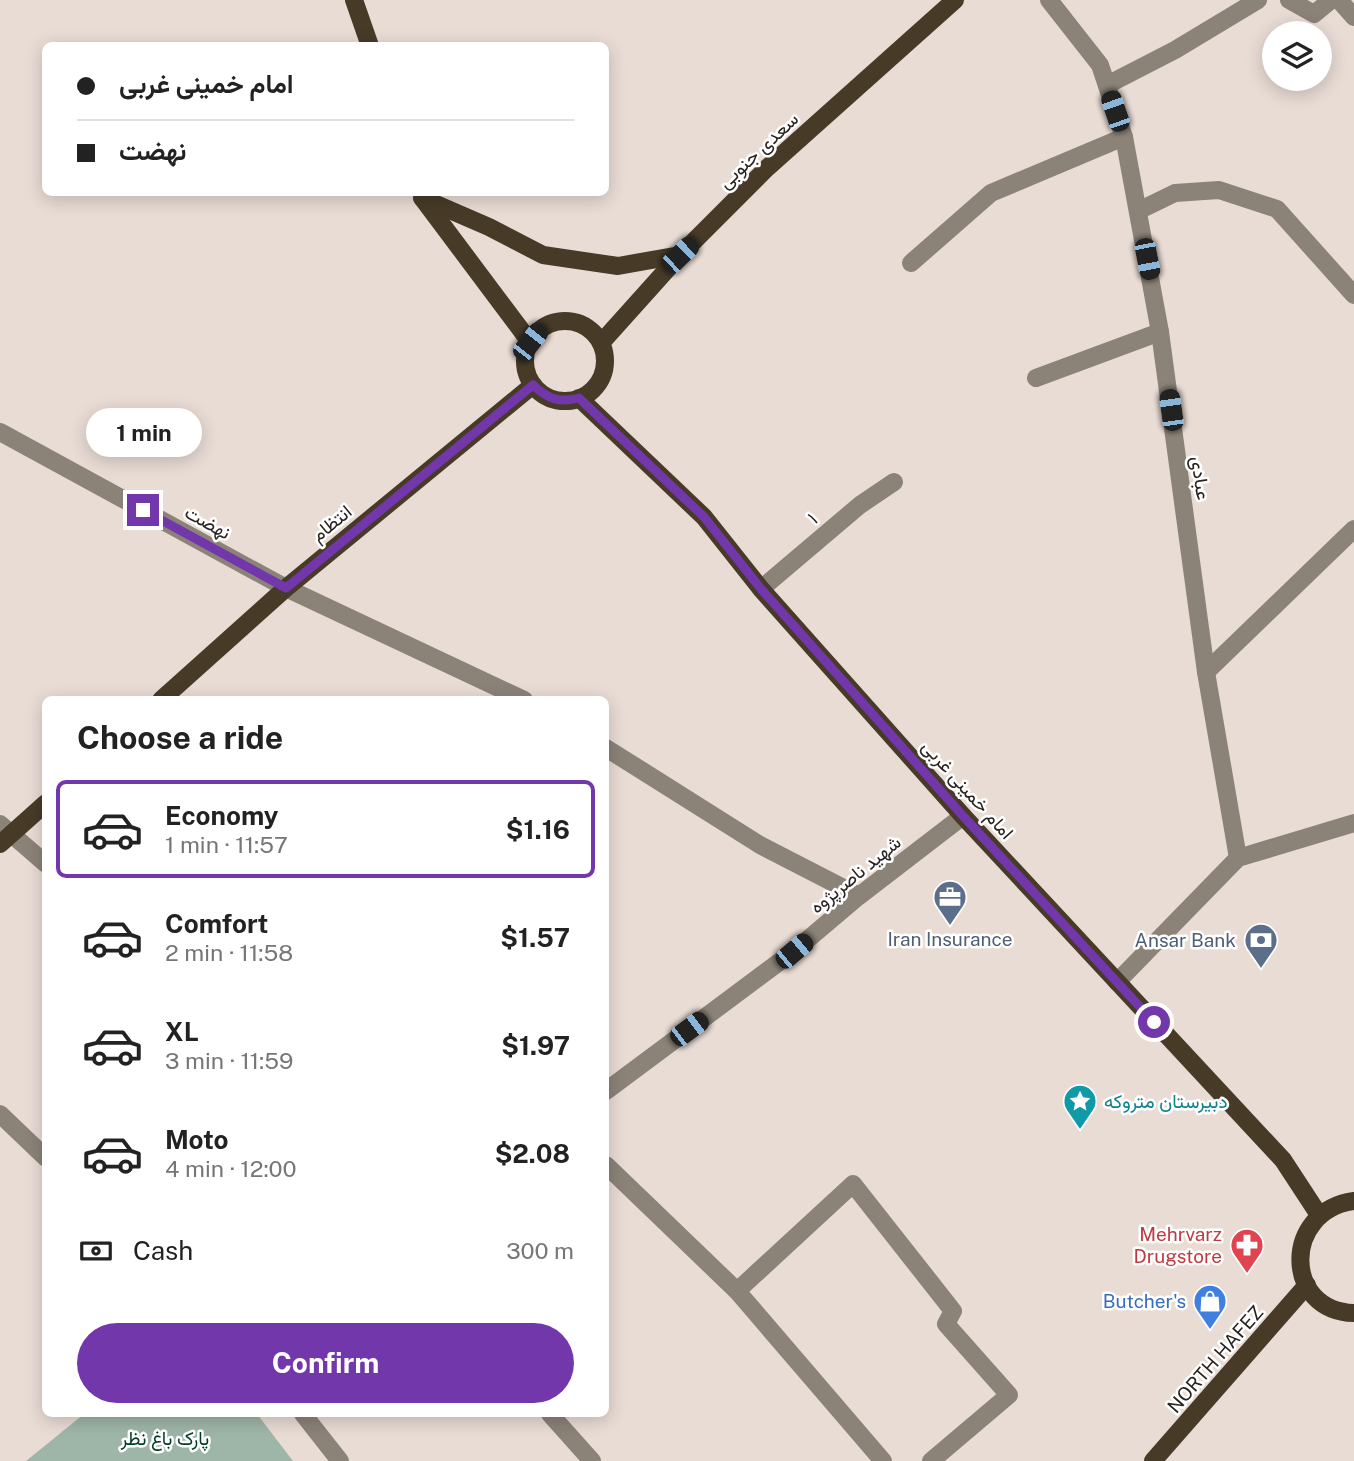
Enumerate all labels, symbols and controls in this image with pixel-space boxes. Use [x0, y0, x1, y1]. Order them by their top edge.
map controls [1262, 21, 1332, 91]
button: layers [1262, 21, 1332, 91]
text: امام خمینی غربی [119, 68, 294, 99]
car [1099, 88, 1132, 134]
street label: سعدی جنوبی [713, 107, 803, 193]
text: نهضت [119, 135, 186, 166]
car [658, 233, 703, 277]
car [1133, 236, 1162, 282]
car [509, 319, 552, 365]
car [1158, 388, 1185, 432]
callout: 1 min [85, 408, 201, 458]
text: 1 min [116, 419, 172, 446]
street label: عبادی [1186, 455, 1215, 501]
route end [127, 494, 159, 526]
street label: انتظام [306, 500, 357, 547]
street label: نهضت [181, 501, 235, 544]
street label: ۱ [803, 508, 821, 528]
text: Choose a ride [77, 719, 283, 756]
street label: امام خمینی غربی [916, 735, 1018, 844]
icon: car [81, 798, 144, 861]
text: Economy [165, 800, 278, 831]
text: $1.16 [506, 814, 570, 845]
text: 1 min · 11:57 [165, 831, 288, 858]
street label: شهید ناصرپژوه [805, 831, 907, 920]
office icon: Iran Insurance [931, 878, 969, 927]
icon: car [81, 906, 144, 969]
text: Comfort [165, 908, 268, 939]
bank icon: Ansar Bank [1242, 921, 1280, 970]
text: $1.57 [500, 922, 570, 953]
place label: Iran Insurance [887, 928, 1013, 950]
car [772, 929, 817, 973]
place label: Ansar Bank [1135, 929, 1236, 951]
text: 2 min · 11:58 [165, 939, 293, 966]
route start [1138, 1006, 1170, 1038]
car [666, 1008, 713, 1050]
icon: car [81, 1014, 144, 1077]
text: XL [165, 1016, 199, 1047]
text: $1.97 [501, 1030, 570, 1061]
text: 3 min · 11:59 [165, 1047, 293, 1074]
place icon: دبیرستان متروکه [1061, 1082, 1099, 1131]
place label: دبیرستان متروکه [1104, 1090, 1228, 1113]
icon: car [81, 1122, 144, 1185]
text: Moto [165, 1124, 228, 1155]
text: $2.08 [495, 1138, 570, 1169]
text: 4 min · 12:00 [165, 1155, 297, 1182]
place label: Mehrvarz Drugstore [1134, 1223, 1222, 1267]
pharmacy icon: Mehrvarz Drugstore [1228, 1226, 1266, 1275]
icon: cash [77, 1232, 115, 1270]
text: Cash [133, 1235, 193, 1266]
text: 300 m [506, 1237, 574, 1264]
shop icon: Butcher's [1191, 1282, 1229, 1331]
place label: Butcher's [1103, 1290, 1186, 1312]
street label: NORTH HAFEZ [1163, 1301, 1267, 1417]
button: Confirm [77, 1323, 574, 1403]
park label: پارک باغ نظر [120, 1427, 209, 1452]

